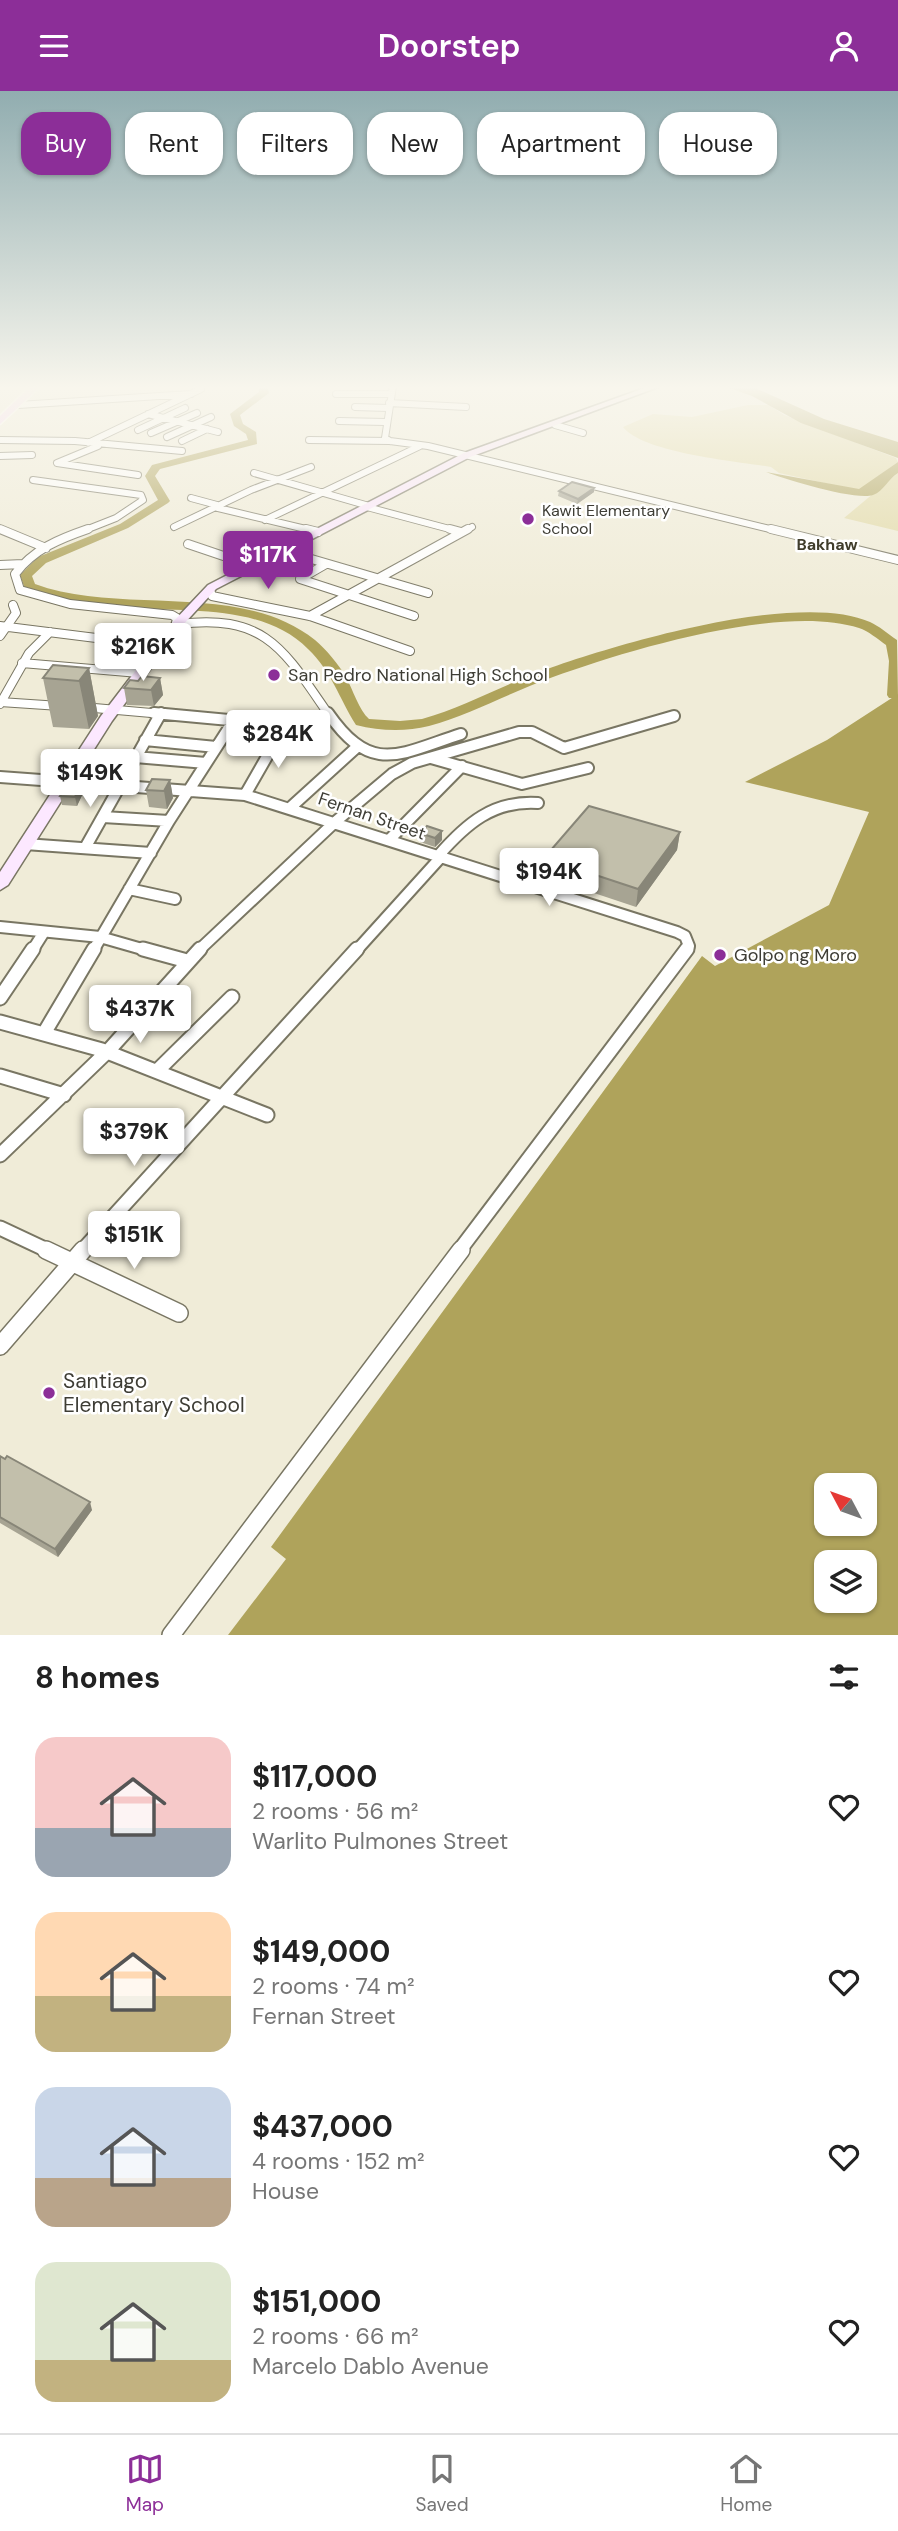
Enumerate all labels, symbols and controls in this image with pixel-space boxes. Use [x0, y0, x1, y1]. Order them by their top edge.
text: Doorstep [378, 25, 520, 67]
icon: menu [35, 27, 73, 65]
icon: person [825, 27, 863, 65]
chip: Buy [21, 112, 111, 175]
chip: Rent [125, 112, 223, 175]
chip: Filters [237, 112, 353, 175]
chip: New [367, 112, 463, 175]
chip: Apartment [477, 112, 645, 175]
chip: House [659, 112, 777, 175]
place label: Kawit Elementary School [542, 500, 670, 539]
marker: Kawit Elementary School [520, 511, 536, 527]
pin: $117K [219, 531, 317, 591]
district label: Bakhaw [796, 534, 858, 555]
text: $117K [239, 539, 297, 569]
pin: $216K [94, 623, 192, 683]
text: $216K [110, 631, 176, 661]
place label: San Pedro National High School [288, 663, 548, 687]
marker: San Pedro National High School [266, 667, 282, 683]
pin: $284K [229, 711, 327, 770]
text: $284K [242, 718, 314, 748]
pin: $149K [41, 749, 139, 809]
text: $149K [57, 757, 123, 787]
street label: Fernan Street [315, 786, 429, 846]
pin: $194K [500, 849, 598, 908]
text: $194K [516, 856, 582, 886]
place label: Golpo ng Moro [734, 943, 857, 967]
marker: Golpo ng Moro [712, 947, 728, 963]
pin: $437K [91, 985, 189, 1045]
text: $437K [105, 993, 175, 1023]
pin: $379K [85, 1109, 183, 1168]
text: $379K [99, 1116, 169, 1146]
pin: $151K [85, 1211, 183, 1271]
text: $151K [104, 1219, 164, 1249]
place label: Santiago Elementary School [63, 1367, 245, 1419]
marker: Santiago Elementary School [41, 1385, 57, 1401]
north arrow [814, 1473, 877, 1537]
map controls [814, 1473, 877, 1613]
button: layers [814, 1550, 877, 1613]
text: 8 homes [35, 1658, 160, 1697]
icon: filters [825, 1658, 863, 1696]
text: $117,000 [252, 1757, 377, 1796]
icon: home [91, 1765, 175, 1849]
icon: heart [825, 1788, 863, 1826]
text: 2 rooms · 56 m² [252, 1796, 418, 1826]
text: Warlito Pulmones Street [252, 1826, 508, 1856]
text: $149,000 [252, 1932, 390, 1971]
icon: home [91, 1940, 175, 2024]
icon: heart [825, 1963, 863, 2001]
text: 2 rooms · 74 m² [252, 1971, 415, 2001]
text: Fernan Street [252, 2001, 396, 2031]
text: $437,000 [252, 2107, 393, 2146]
icon: home [91, 2115, 175, 2199]
icon: heart [825, 2138, 863, 2176]
text: 4 rooms · 152 m² [252, 2146, 425, 2176]
text: House [252, 2176, 319, 2206]
text: $151,000 [252, 2282, 381, 2321]
icon: home [91, 2290, 175, 2374]
icon: heart [825, 2313, 863, 2351]
text: 2 rooms · 66 m² [252, 2321, 419, 2351]
text: Marcelo Dablo Avenue [252, 2351, 489, 2381]
tab: Map [126, 2450, 164, 2517]
tab: Saved [416, 2450, 469, 2517]
tab: Home [720, 2450, 772, 2517]

